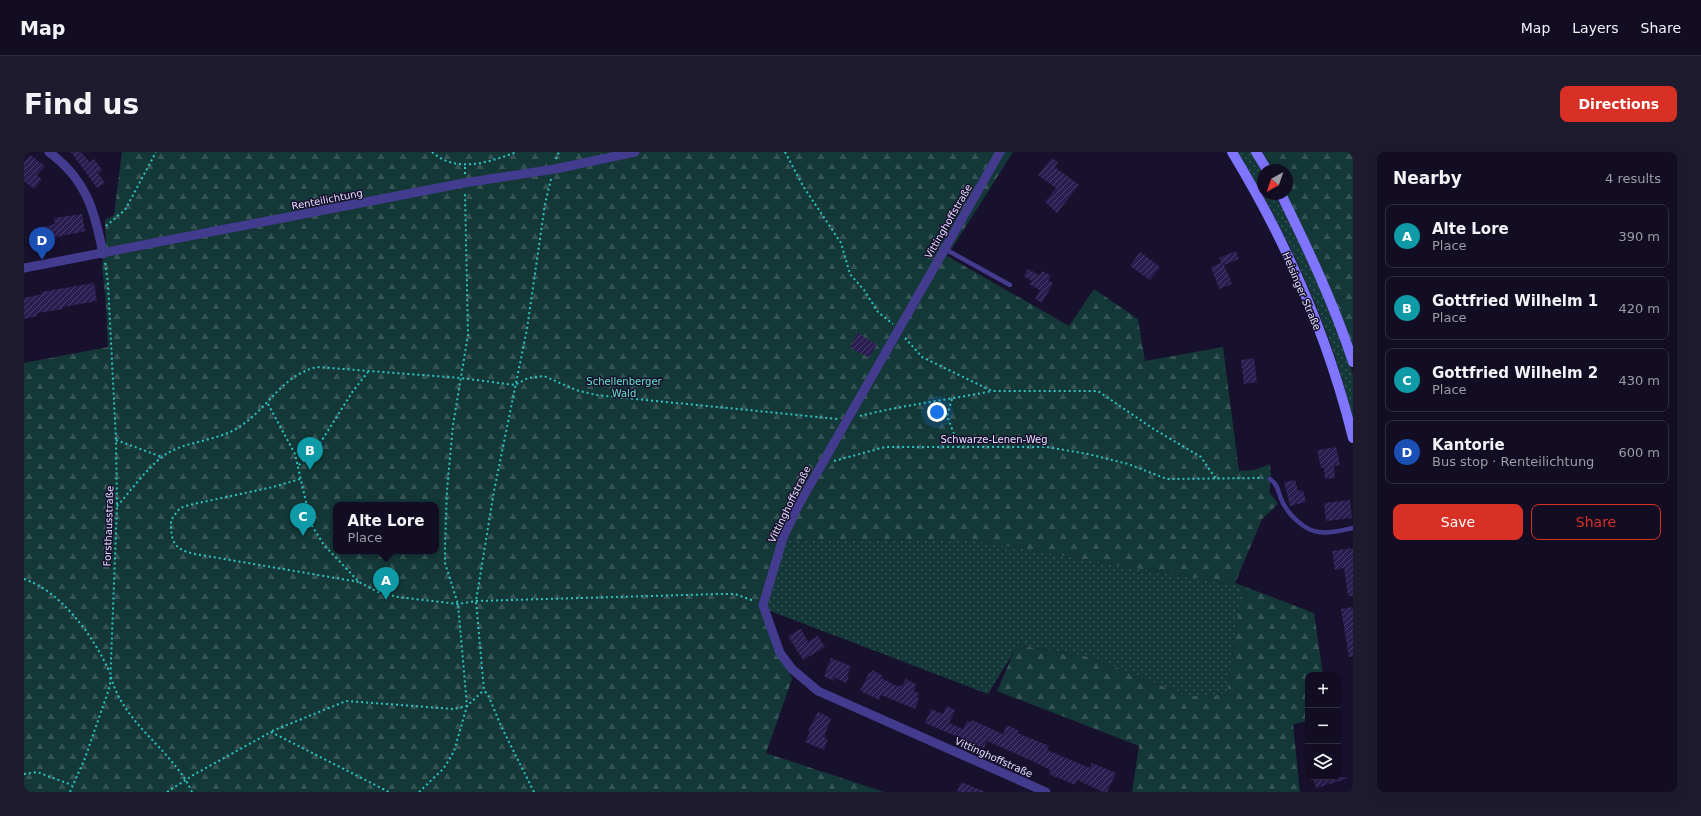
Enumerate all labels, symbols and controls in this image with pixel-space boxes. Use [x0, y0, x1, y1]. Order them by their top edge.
text: Map [20, 17, 65, 39]
text: Map [1521, 20, 1550, 36]
text: Layers [1572, 20, 1619, 36]
text: Share [1641, 20, 1681, 36]
button: Directions [1560, 86, 1677, 122]
text: Find us [24, 88, 139, 121]
north arrow [1257, 164, 1293, 200]
text: Nearby [1393, 168, 1462, 188]
text: 4 results [1605, 171, 1661, 186]
street label: Vittinghoffstraße [923, 182, 974, 260]
street label: Renteilichtung [291, 187, 364, 212]
text: Alte Lore [1432, 220, 1509, 238]
pin: D [29, 227, 55, 260]
text: A [1402, 229, 1412, 244]
text: 390 m [1618, 229, 1660, 244]
text: Place [1432, 238, 1467, 253]
street label: Heisinger Straße [1280, 251, 1323, 332]
text: Gottfried Wilhelm 1 [1432, 292, 1598, 310]
text: B [1402, 301, 1412, 316]
text: 420 m [1618, 301, 1660, 316]
text: Place [1432, 310, 1467, 325]
text: Gottfried Wilhelm 2 [1432, 364, 1598, 382]
text: C [1402, 373, 1412, 388]
text: 430 m [1618, 373, 1660, 388]
park label: Schellenberger Wald [586, 376, 663, 399]
text: Place [1432, 382, 1467, 397]
your location [927, 402, 947, 422]
street label: Schwarze-Lenen-Weg [941, 434, 1048, 445]
text: Kantorie [1432, 436, 1505, 454]
pin: B [297, 437, 323, 470]
text: D [1402, 445, 1412, 460]
text: 600 m [1618, 445, 1660, 460]
text: Bus stop · Renteilichtung [1432, 454, 1594, 469]
street label: Vittinghoffstraße [766, 464, 813, 544]
street label: Forsthausstraße [102, 486, 115, 566]
popup [333, 502, 439, 554]
pin: C [290, 503, 316, 536]
button: Save [1393, 504, 1523, 540]
button: Share [1531, 504, 1661, 540]
text: Alte Lore [348, 512, 424, 530]
text: Place [348, 530, 382, 545]
pin: A [373, 567, 399, 600]
map controls [1305, 672, 1341, 780]
button: + [1305, 672, 1341, 708]
button: − [1305, 708, 1341, 744]
street label: Vittinghoffstraße [953, 735, 1034, 780]
button: layers [1305, 744, 1341, 780]

